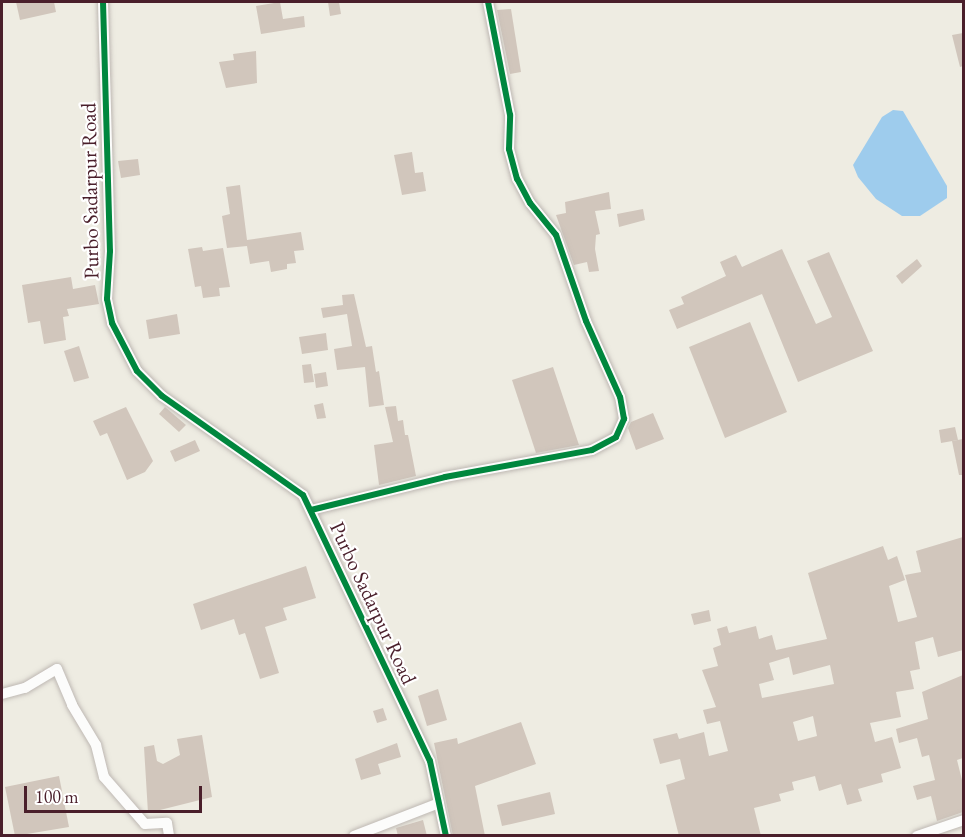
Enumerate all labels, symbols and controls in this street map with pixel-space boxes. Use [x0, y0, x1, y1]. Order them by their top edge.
street label: Purbo Sadarpur Road [76, 103, 104, 279]
street label: Purbo Sadarpur Road [324, 518, 422, 688]
scale bar [27, 774, 206, 812]
text: 100 m [35, 785, 79, 808]

